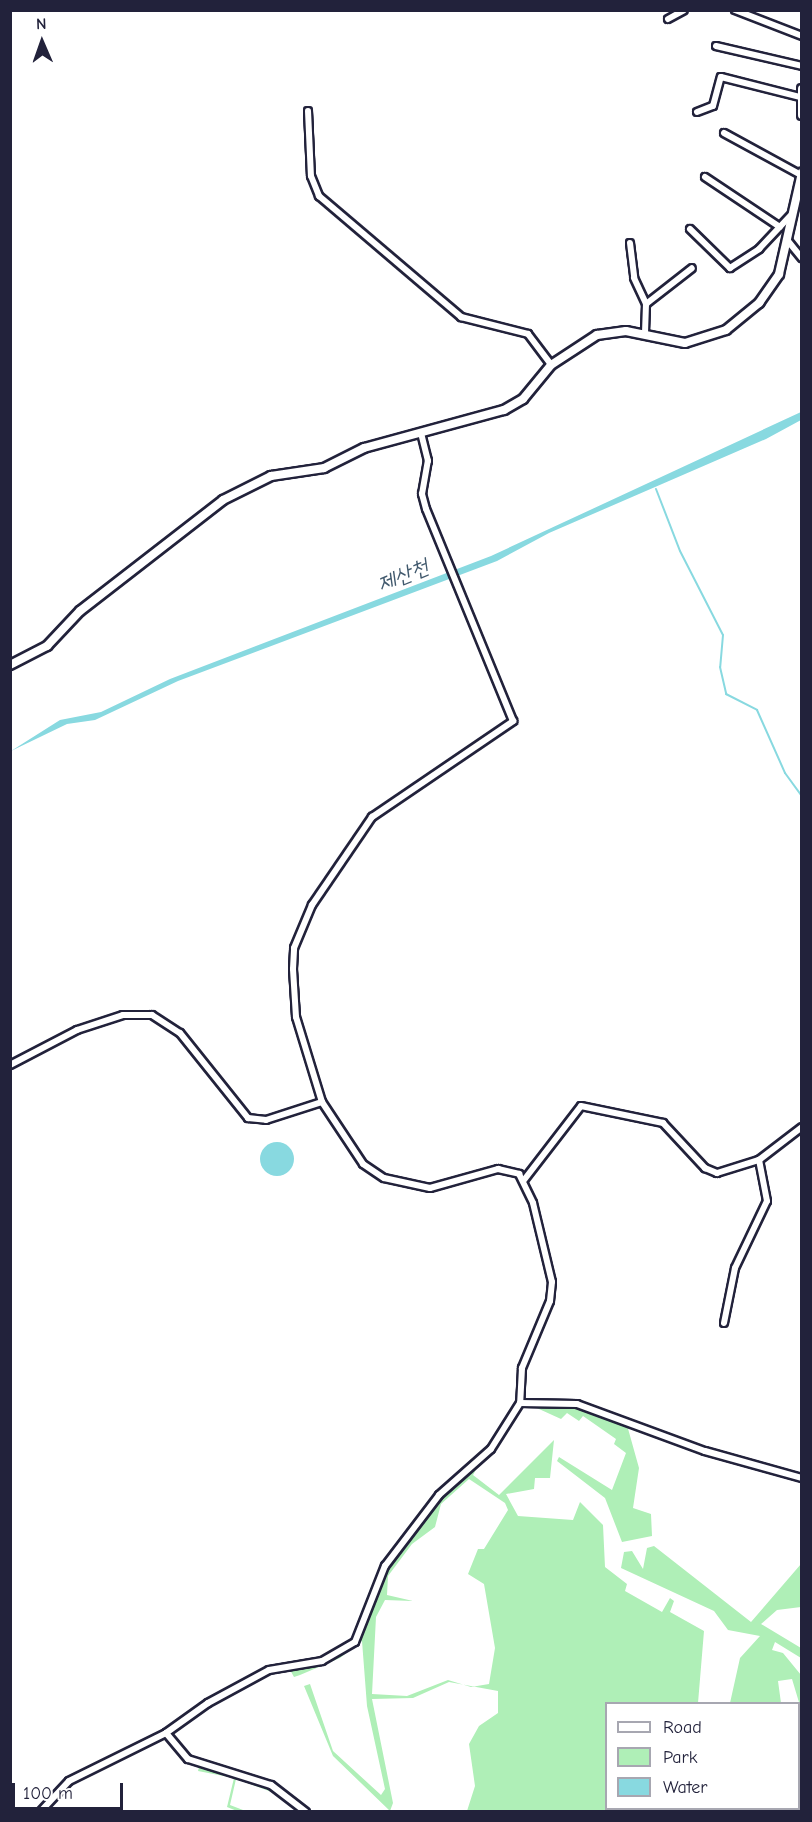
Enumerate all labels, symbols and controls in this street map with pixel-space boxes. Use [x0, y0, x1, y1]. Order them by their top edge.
north arrow [12, 12, 72, 72]
text: N [36, 15, 47, 33]
water label: 제산천 [373, 554, 433, 598]
legend [605, 1702, 800, 1810]
text: Road [663, 1717, 702, 1738]
text: Park [663, 1747, 697, 1768]
scale bar [15, 1771, 126, 1809]
text: Water [663, 1777, 707, 1798]
text: 100 m [23, 1783, 73, 1804]

